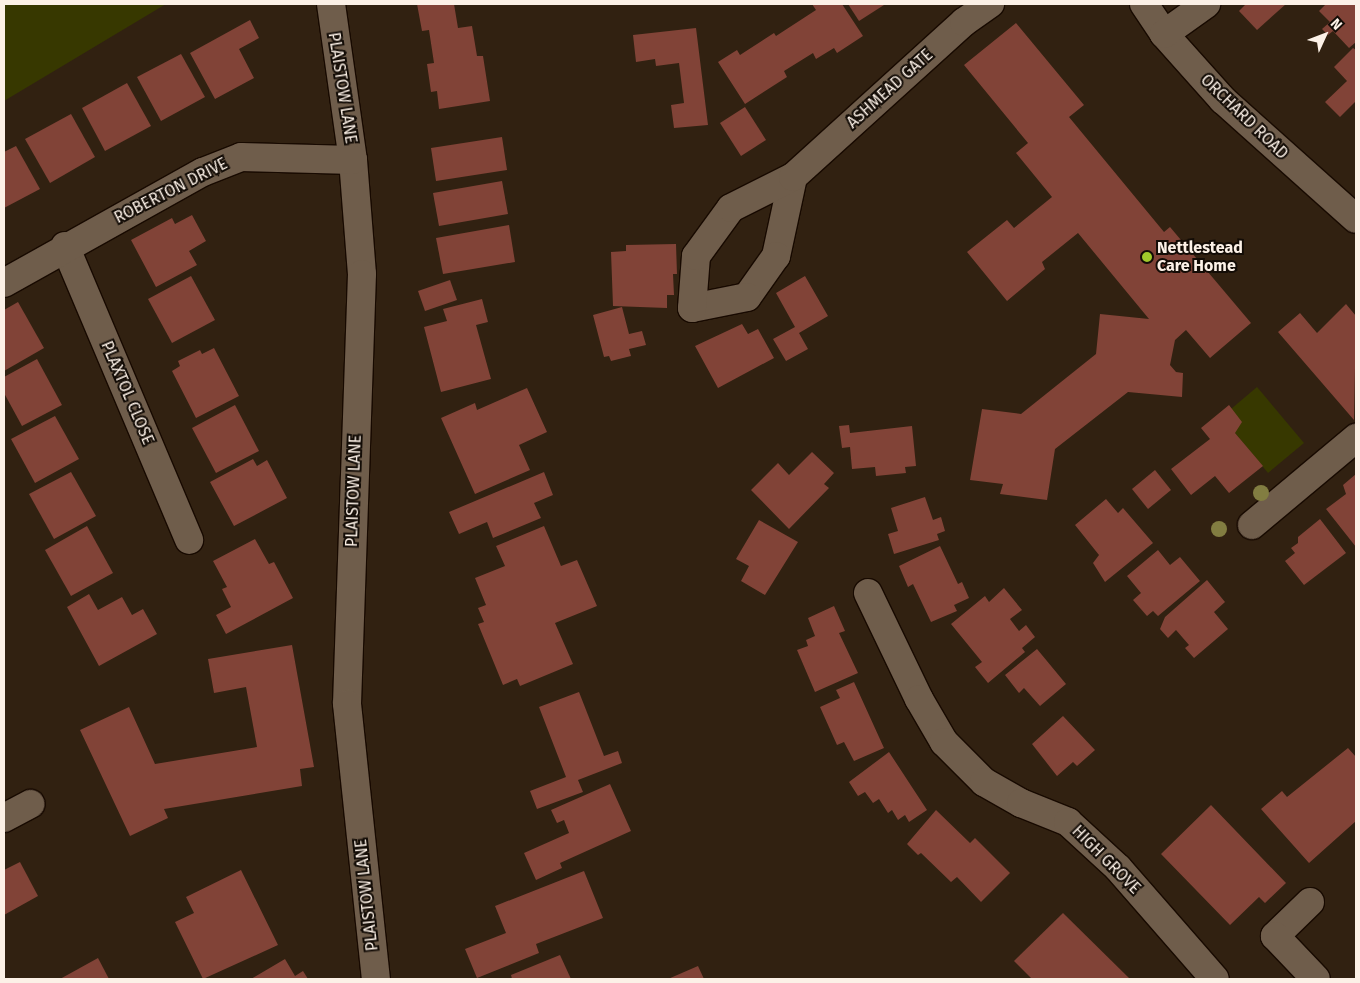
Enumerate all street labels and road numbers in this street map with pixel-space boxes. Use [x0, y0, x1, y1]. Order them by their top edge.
street label: PLAISTOW LANE [324, 31, 360, 145]
street label: ASHMEAD GATE [843, 45, 937, 133]
street label: ORCHARD ROAD [1196, 71, 1292, 163]
street label: ROBERTON DRIVE [111, 154, 231, 228]
street label: PLAXTOL CLOSE [97, 338, 157, 448]
street label: PLAISTOW LANE [342, 435, 366, 547]
street label: HIGH GROVE [1068, 822, 1144, 898]
street label: PLAISTOW LANE [352, 838, 382, 952]

